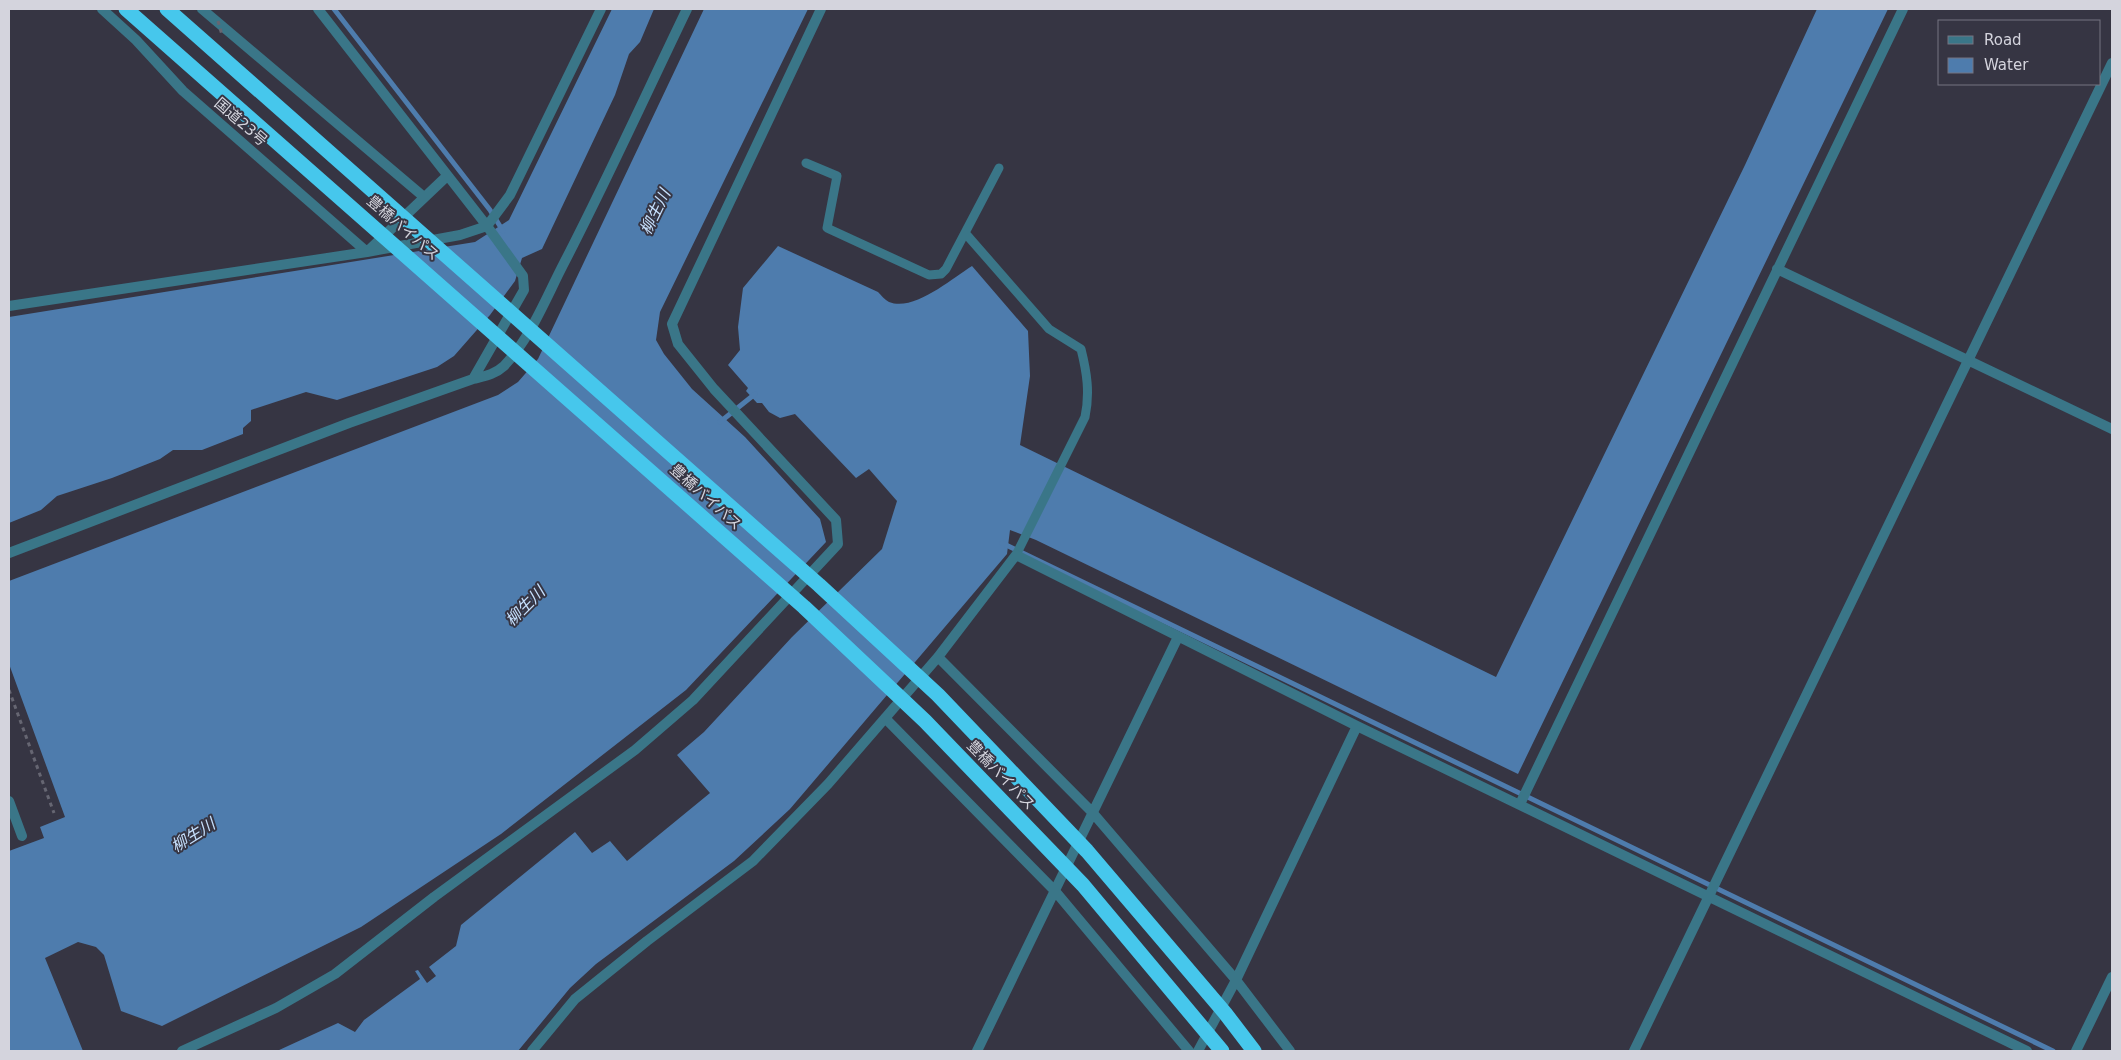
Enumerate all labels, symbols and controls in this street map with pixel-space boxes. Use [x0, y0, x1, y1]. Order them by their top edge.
legend [1938, 20, 2101, 85]
text: Road [1984, 31, 2022, 49]
text: Water [1984, 56, 2029, 74]
street label: 国道23号 [211, 94, 271, 150]
water label: 柳生川 [636, 184, 675, 238]
street label: 豊橋バイパス [363, 192, 443, 264]
street label: 豊橋バイパス [667, 460, 745, 534]
water label: 柳生川 [501, 581, 550, 630]
street label: 豊橋バイパス [963, 736, 1039, 814]
water label: 柳生川 [168, 813, 220, 856]

